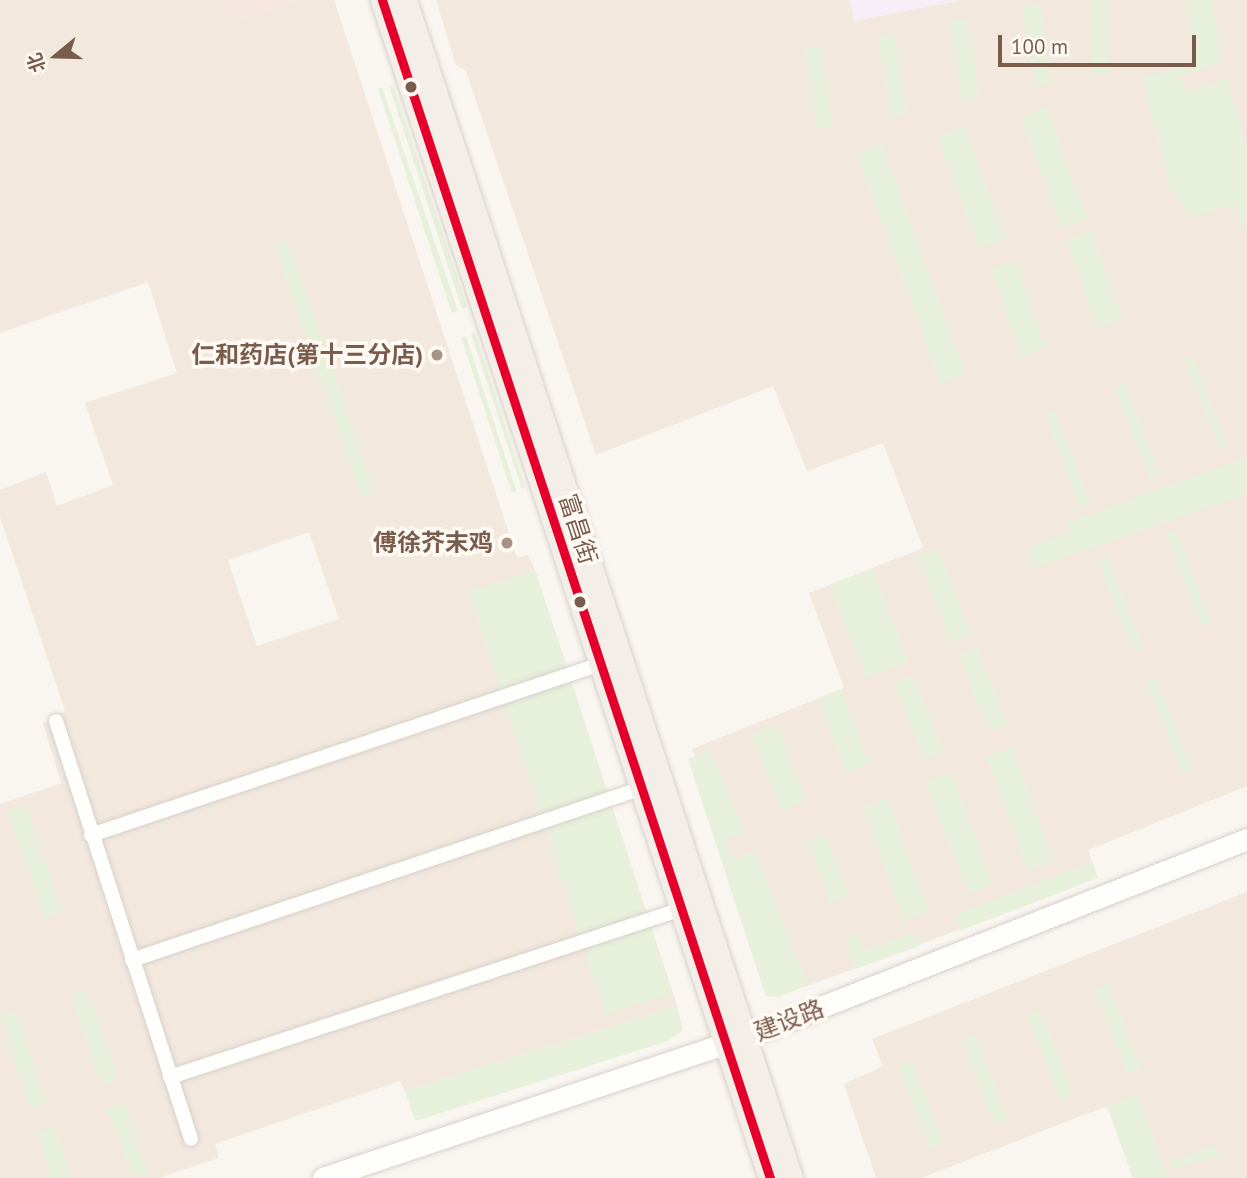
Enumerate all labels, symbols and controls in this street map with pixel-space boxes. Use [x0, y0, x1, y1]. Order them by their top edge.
north arrow [21, 21, 91, 91]
scale bar [1002, 21, 1200, 65]
text: 100 m [1011, 33, 1068, 60]
text: 北 [22, 50, 51, 76]
unlabelled marker [404, 80, 418, 94]
place label: 仁和药店(第十三分店) [191, 341, 423, 369]
marker: 仁和药店(第十三分店) [429, 347, 445, 363]
street label: 富昌街 [553, 490, 603, 568]
place label: 傅徐芥末鸡 [373, 529, 493, 557]
marker: 傅徐芥末鸡 [499, 535, 515, 551]
unlabelled marker [573, 595, 587, 609]
street label: 建设路 [750, 994, 828, 1046]

